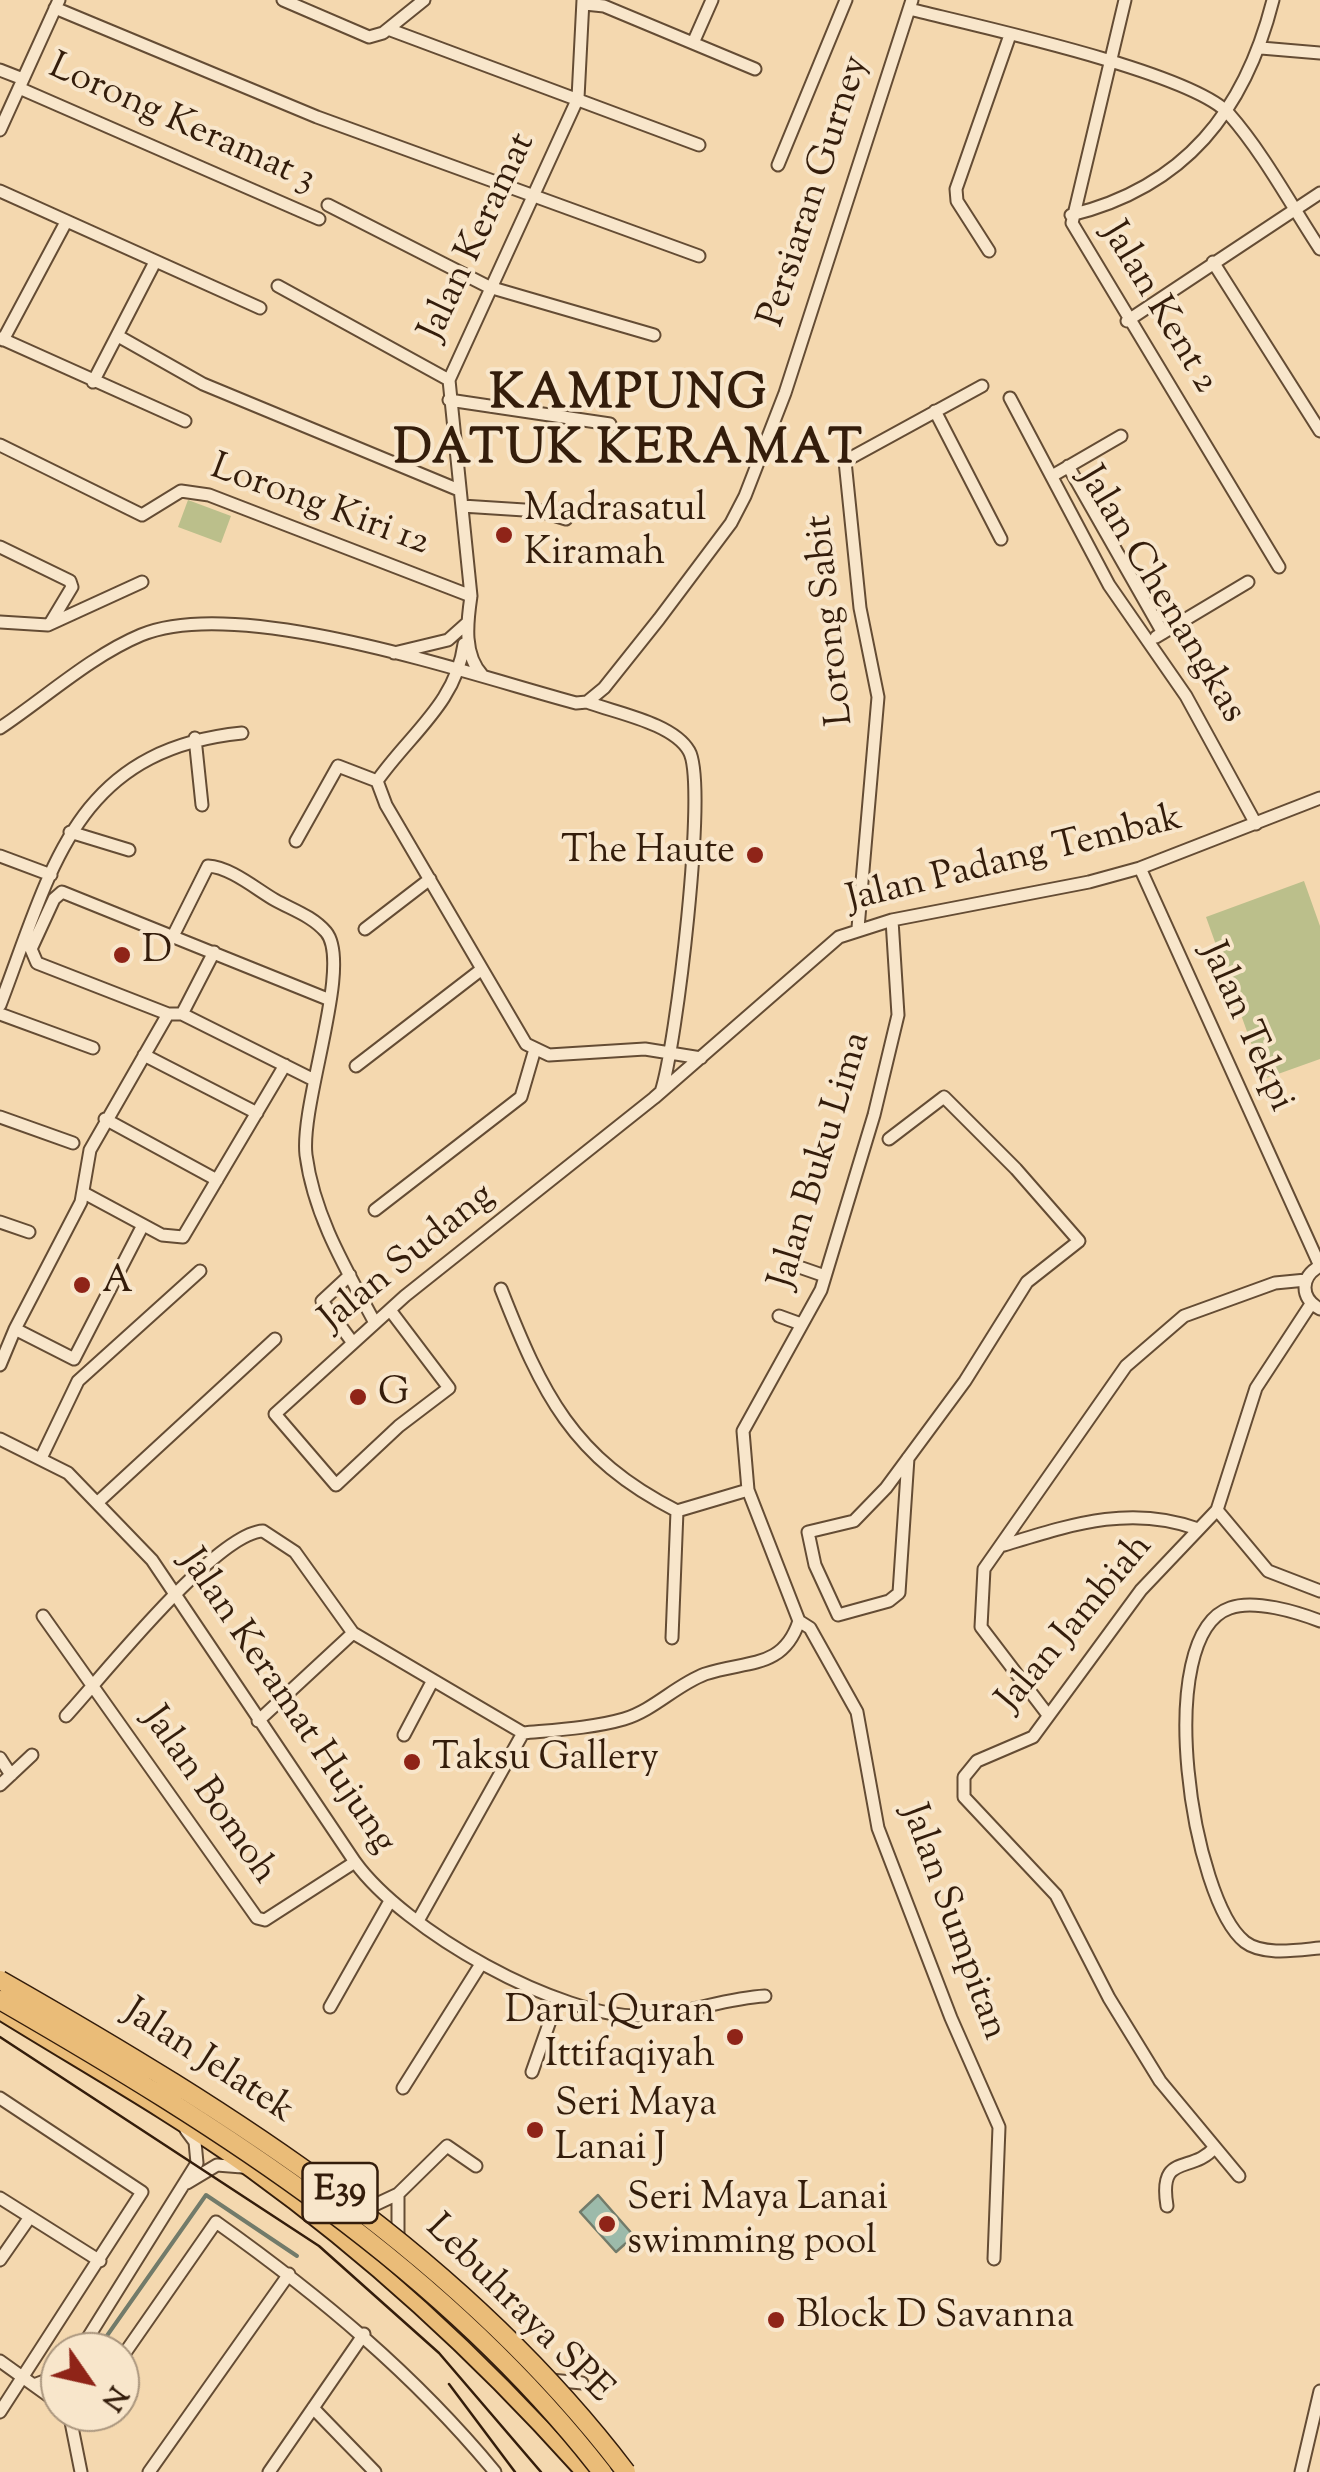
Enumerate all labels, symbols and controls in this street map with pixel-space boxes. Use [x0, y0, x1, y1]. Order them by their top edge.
street label: Lorong Keramat 3 [40, 47, 322, 205]
street label: Persiaran Gurney [752, 51, 882, 333]
street label: Jalan Keramat [412, 127, 548, 349]
street label: Jalan Kent 2 [1088, 215, 1226, 403]
district label: KAMPUNG DATUK KERAMAT [394, 370, 864, 483]
street label: Lorong Kiri 12 [203, 447, 435, 569]
street label: Jalan Chenangkas [1064, 459, 1254, 733]
place label: Madrasatul Kiramah [524, 490, 706, 580]
street label: Lorong Sabit [799, 512, 867, 728]
marker: Madrasatul Kiramah [493, 524, 515, 546]
street label: Jalan Padang Tembak [843, 798, 1187, 926]
place label: The Haute [561, 832, 735, 878]
marker: The Haute [744, 844, 766, 866]
place label: D [142, 932, 172, 978]
street label: Jalan Tekpi [1187, 936, 1301, 1120]
marker: D [111, 944, 133, 966]
street label: Jalan Buku Lima [762, 1027, 884, 1295]
street label: Jalan Sudang [313, 1176, 505, 1344]
place label: A [102, 1262, 133, 1308]
marker: A [71, 1274, 93, 1296]
place label: G [378, 1374, 409, 1420]
marker: G [347, 1386, 369, 1408]
street label: Jalan Jambiah [989, 1527, 1165, 1723]
street label: Jalan Keramat Hujung [166, 1542, 404, 1864]
street label: Jalan Bomoh [129, 1700, 285, 1894]
place label: Taksu Gallery [432, 1739, 659, 1785]
marker: Taksu Gallery [401, 1751, 423, 1773]
street label: Jalan Sumpitan [887, 1799, 1015, 2047]
street label: Jalan Jelatek [113, 1992, 301, 2136]
place label: Darul Quran Ittifaqiyah [505, 1992, 715, 2082]
marker: Darul Quran Ittifaqiyah [724, 2026, 746, 2048]
place label: Seri Maya Lanai J [555, 2085, 717, 2174]
marker: Seri Maya Lanai J [524, 2119, 546, 2141]
road number: E39 [302, 2163, 378, 2223]
place label: Seri Maya Lanai swimming pool [627, 2179, 888, 2268]
street label: Lebuhraya SPE [413, 2207, 621, 2415]
marker: Seri Maya Lanai swimming pool [596, 2213, 618, 2235]
place label: Block D Savanna [796, 2297, 1074, 2343]
marker: Block D Savanna [765, 2309, 787, 2331]
north arrow [40, 2332, 140, 2432]
text: N [90, 2377, 136, 2418]

